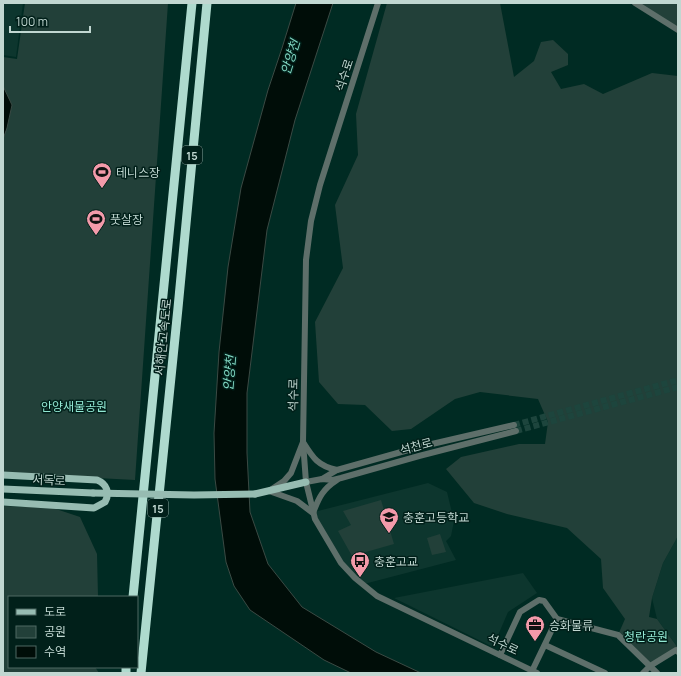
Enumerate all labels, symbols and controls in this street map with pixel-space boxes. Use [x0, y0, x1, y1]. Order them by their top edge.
scale bar [10, 8, 90, 34]
text: 100 m [16, 13, 48, 30]
water label: 안양천 [276, 36, 304, 77]
street label: 석수로 [331, 57, 357, 93]
road number: 15 [182, 146, 202, 164]
sports icon: 테니스장 [91, 161, 113, 189]
place label: 테니스장 [116, 164, 160, 181]
sports icon: 풋살장 [85, 208, 107, 236]
place label: 풋살장 [110, 211, 143, 228]
street label: 서해안고속도로 [151, 298, 175, 376]
water label: 안양천 [218, 353, 240, 392]
street label: 석수로 [284, 378, 302, 412]
park label: 안양새물공원 [41, 398, 107, 415]
street label: 석천로 [398, 434, 434, 458]
street label: 서독로 [32, 471, 66, 489]
road number: 15 [148, 499, 168, 517]
school or university icon: 충훈고등학교 [378, 506, 400, 534]
place label: 충훈고등학교 [403, 509, 469, 526]
bus stop icon: 충훈고교 [349, 550, 371, 578]
place label: 충훈고교 [374, 553, 418, 570]
legend [8, 596, 138, 668]
text: 도로 [44, 603, 66, 620]
office icon: 승화물류 [524, 614, 546, 642]
place label: 승화물류 [549, 617, 593, 634]
text: 공원 [44, 623, 66, 640]
park label: 청란공원 [624, 628, 668, 645]
street label: 석수로 [484, 629, 522, 659]
text: 수역 [44, 643, 66, 660]

